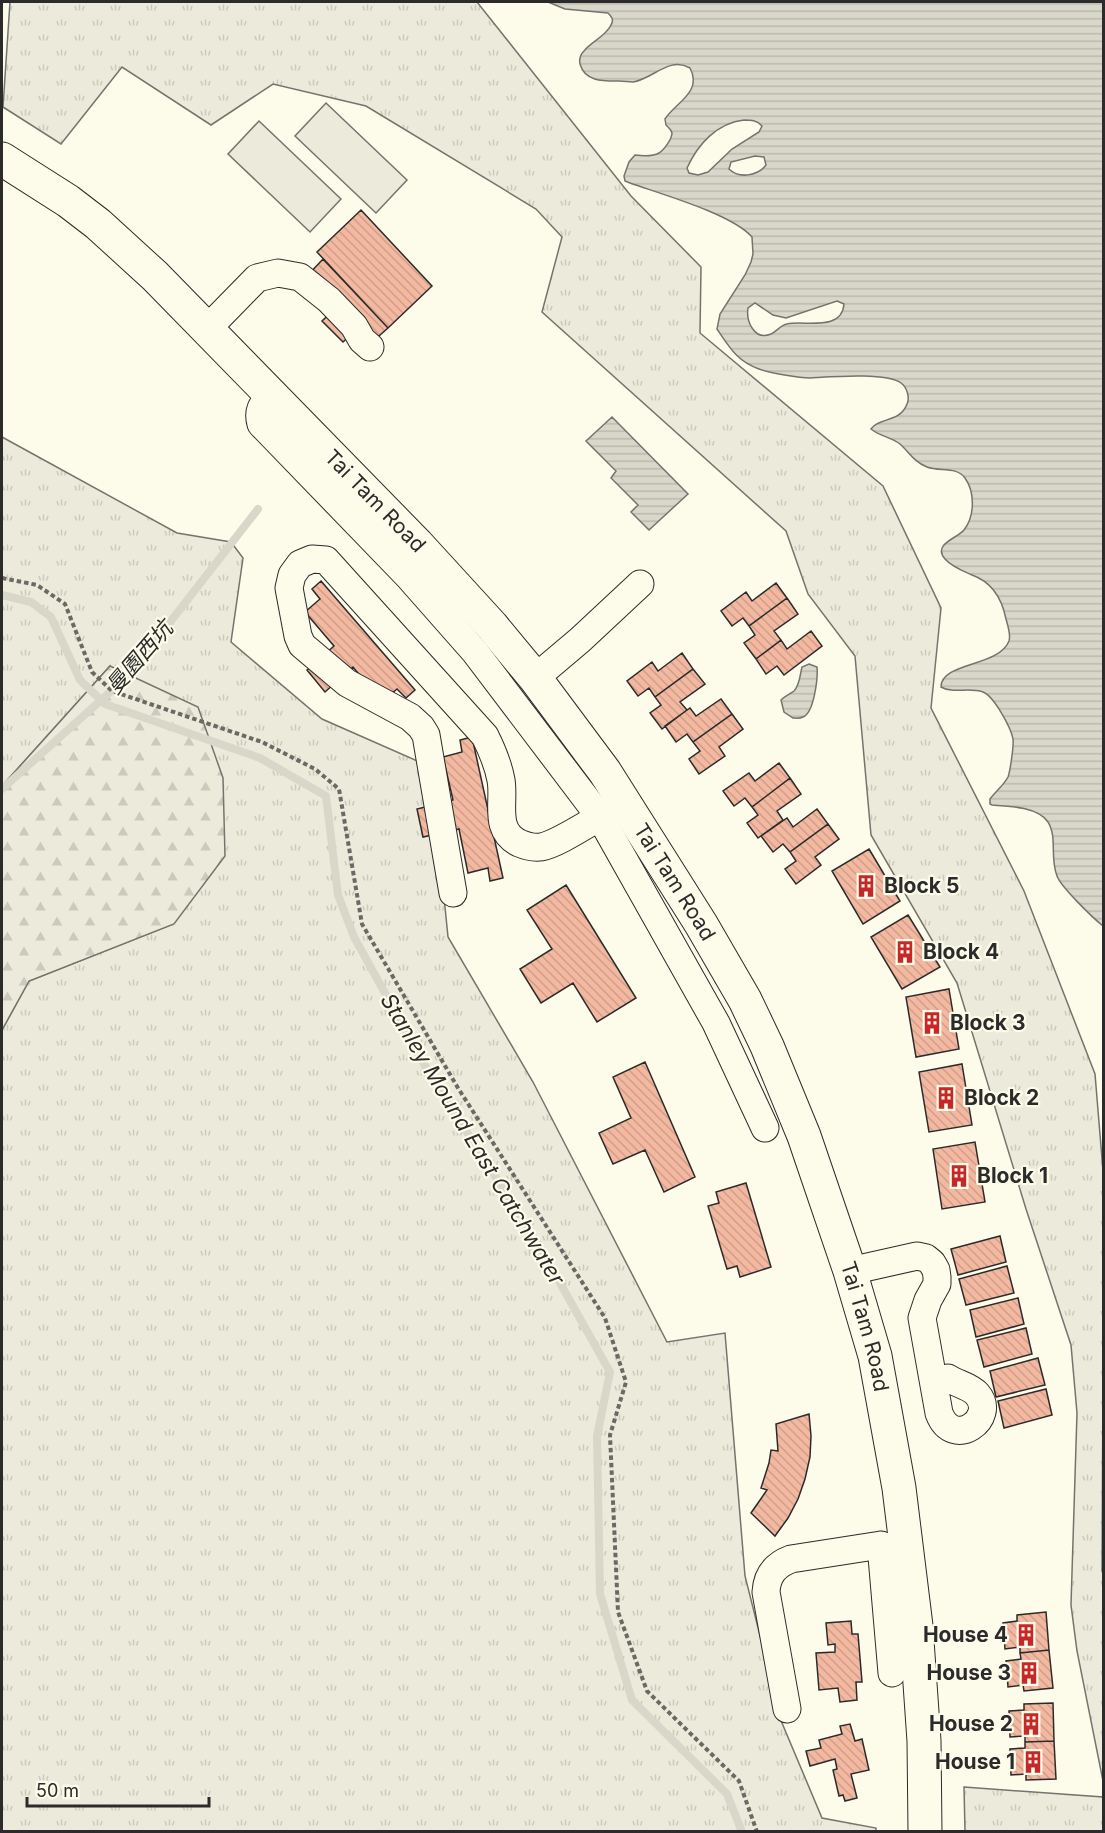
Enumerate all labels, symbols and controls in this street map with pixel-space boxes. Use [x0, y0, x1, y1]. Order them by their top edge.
street label: Tai Tam Road [320, 444, 431, 557]
water label: 曼園西坑 [100, 613, 180, 699]
street label: Tai Tam Road [629, 819, 721, 945]
building icon: Block 5 [853, 873, 879, 899]
place label: Block 5 [884, 873, 959, 898]
building icon: Block 4 [892, 939, 918, 965]
place label: Block 4 [923, 939, 999, 964]
water label: Stanley Mound East Catchwater [375, 989, 571, 1290]
building icon: Block 3 [919, 1010, 945, 1036]
place label: Block 3 [950, 1010, 1026, 1035]
building icon: Block 2 [933, 1085, 959, 1111]
place label: Block 2 [964, 1085, 1039, 1110]
building icon: Block 1 [946, 1163, 972, 1189]
place label: Block 1 [977, 1163, 1048, 1188]
street label: Tai Tam Road [836, 1258, 894, 1393]
place label: House 4 [923, 1622, 1008, 1647]
building icon: House 4 [1013, 1622, 1039, 1648]
place label: House 3 [927, 1660, 1011, 1685]
building icon: House 3 [1016, 1660, 1042, 1686]
place label: House 2 [929, 1711, 1013, 1736]
building icon: House 2 [1018, 1711, 1044, 1737]
place label: House 1 [935, 1749, 1015, 1774]
building icon: House 1 [1020, 1749, 1046, 1775]
scale bar [27, 1770, 208, 1808]
text: 50 m [36, 1780, 79, 1801]

